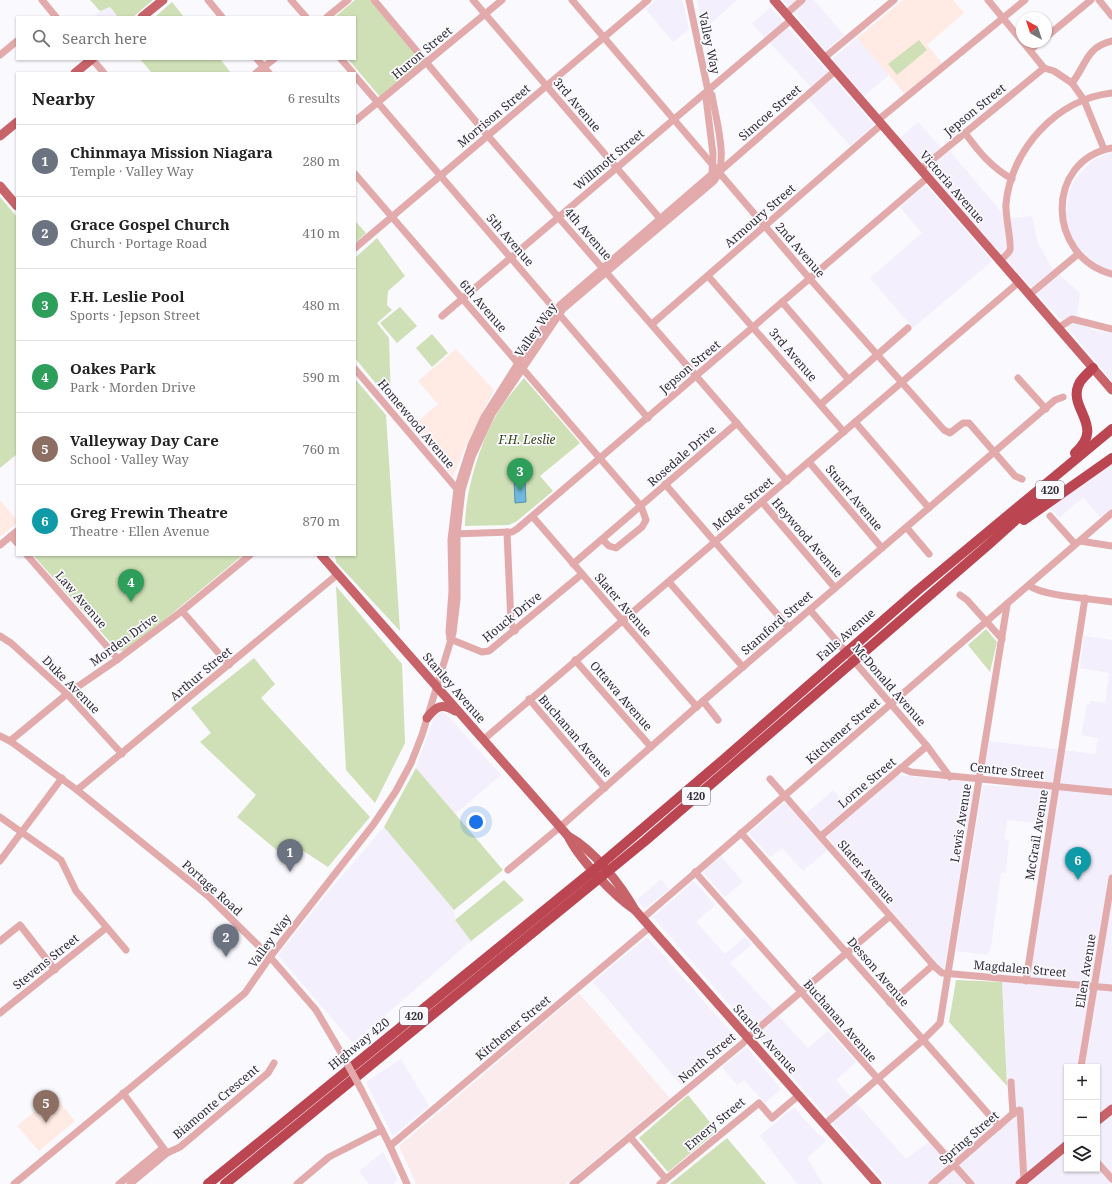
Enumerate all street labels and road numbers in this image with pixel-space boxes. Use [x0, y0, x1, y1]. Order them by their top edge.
street label: Valley Way [695, 10, 724, 76]
street label: Huron Street [388, 22, 456, 83]
street label: 3rd Avenue [550, 74, 605, 135]
street label: Jepson Street [940, 79, 1009, 140]
street label: Morrison Street [454, 80, 534, 151]
street label: Simcoe Street [735, 81, 805, 144]
street label: Willmott Street [570, 125, 648, 194]
street label: Victoria Avenue [916, 147, 989, 227]
street label: Armoury Street [720, 180, 799, 251]
street label: 4th Avenue [561, 204, 616, 264]
street label: 5th Avenue [483, 210, 538, 270]
street label: 2nd Avenue [772, 219, 829, 281]
street label: 6th Avenue [456, 276, 511, 336]
street label: Valley Way [511, 299, 561, 360]
street label: 3rd Avenue [765, 324, 821, 385]
street label: Jepson Street [655, 336, 724, 398]
street label: Homewood Avenue [374, 375, 459, 472]
street label: Rosedale Drive [644, 421, 720, 490]
street label: Stuart Avenue [822, 461, 887, 534]
street label: McRae Street [709, 473, 777, 534]
road number: 420 [1036, 481, 1064, 499]
street label: Heywood Avenue [768, 494, 847, 581]
street label: Law Avenue [52, 567, 111, 632]
street label: Slater Avenue [591, 569, 656, 640]
street label: Houck Drive [478, 587, 545, 646]
street label: Stamford Street [737, 587, 816, 658]
street label: Falls Avenue [813, 605, 879, 665]
street label: Morden Drive [86, 609, 161, 670]
street label: McDonald Avenue [849, 640, 930, 730]
street label: Arthur Street [166, 643, 235, 704]
street label: Stanley Avenue [419, 649, 490, 727]
street label: Duke Avenue [39, 652, 104, 717]
street label: Ottawa Avenue [586, 657, 656, 734]
street label: Buchanan Avenue [535, 691, 616, 780]
street label: Kitchener Street [802, 694, 883, 767]
street label: Lorne Street [834, 753, 899, 812]
street label: Centre Street [969, 758, 1045, 783]
street label: Lewis Avenue [946, 782, 975, 864]
road number: 420 [682, 787, 710, 805]
street label: McGrail Avenue [1021, 788, 1052, 881]
street label: Slater Avenue [834, 836, 899, 907]
street label: Portage Road [179, 856, 247, 920]
street label: Valley Way [244, 910, 295, 971]
street label: Stevens Street [9, 930, 82, 993]
street label: Desson Avenue [844, 933, 913, 1010]
street label: Ellen Avenue [1071, 933, 1100, 1009]
street label: Magdalen Street [973, 956, 1067, 981]
street label: Buchanan Avenue [800, 976, 881, 1065]
street label: Kitchener Street [472, 991, 554, 1064]
street label: Stanley Avenue [730, 1000, 801, 1077]
road number: 420 [400, 1007, 428, 1025]
street label: Highway 420 [324, 1013, 393, 1074]
street label: North Street [674, 1029, 739, 1087]
street label: Biamonte Crescent [169, 1061, 262, 1143]
street label: Emery Street [681, 1093, 749, 1154]
street label: Spring Street [935, 1107, 1002, 1168]

